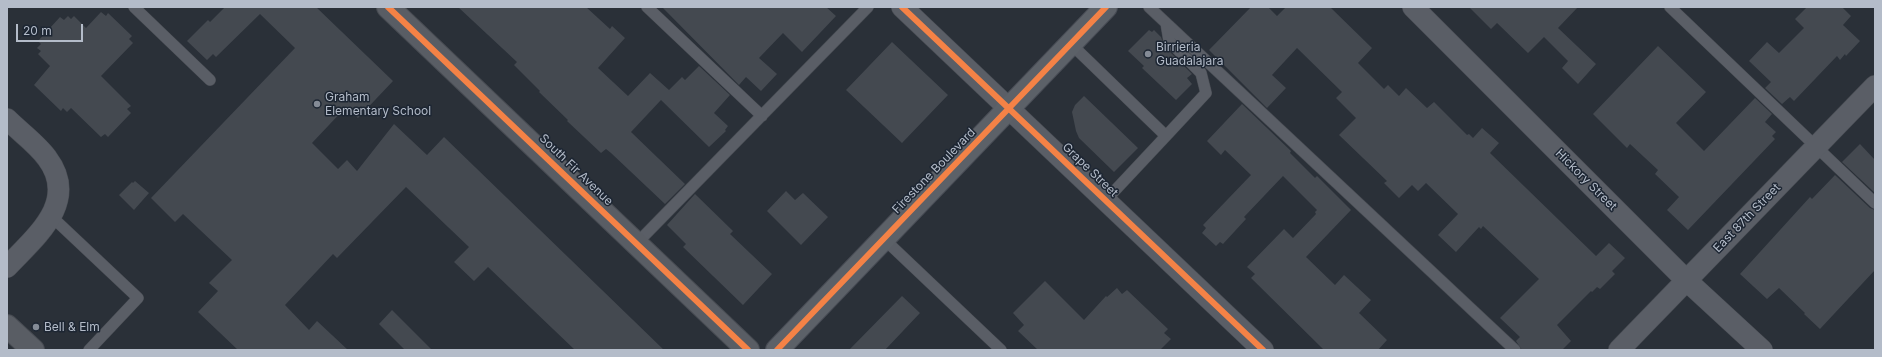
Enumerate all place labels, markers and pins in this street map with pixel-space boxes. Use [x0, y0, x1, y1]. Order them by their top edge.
place label: Birrieria Guadalajara [1156, 40, 1223, 68]
marker: Birrieria Guadalajara [1143, 49, 1153, 59]
place label: Graham Elementary School [325, 90, 431, 118]
marker: Graham Elementary School [312, 99, 322, 109]
place label: Bell & Elm [44, 320, 100, 334]
marker: Bell & Elm [31, 322, 41, 332]

